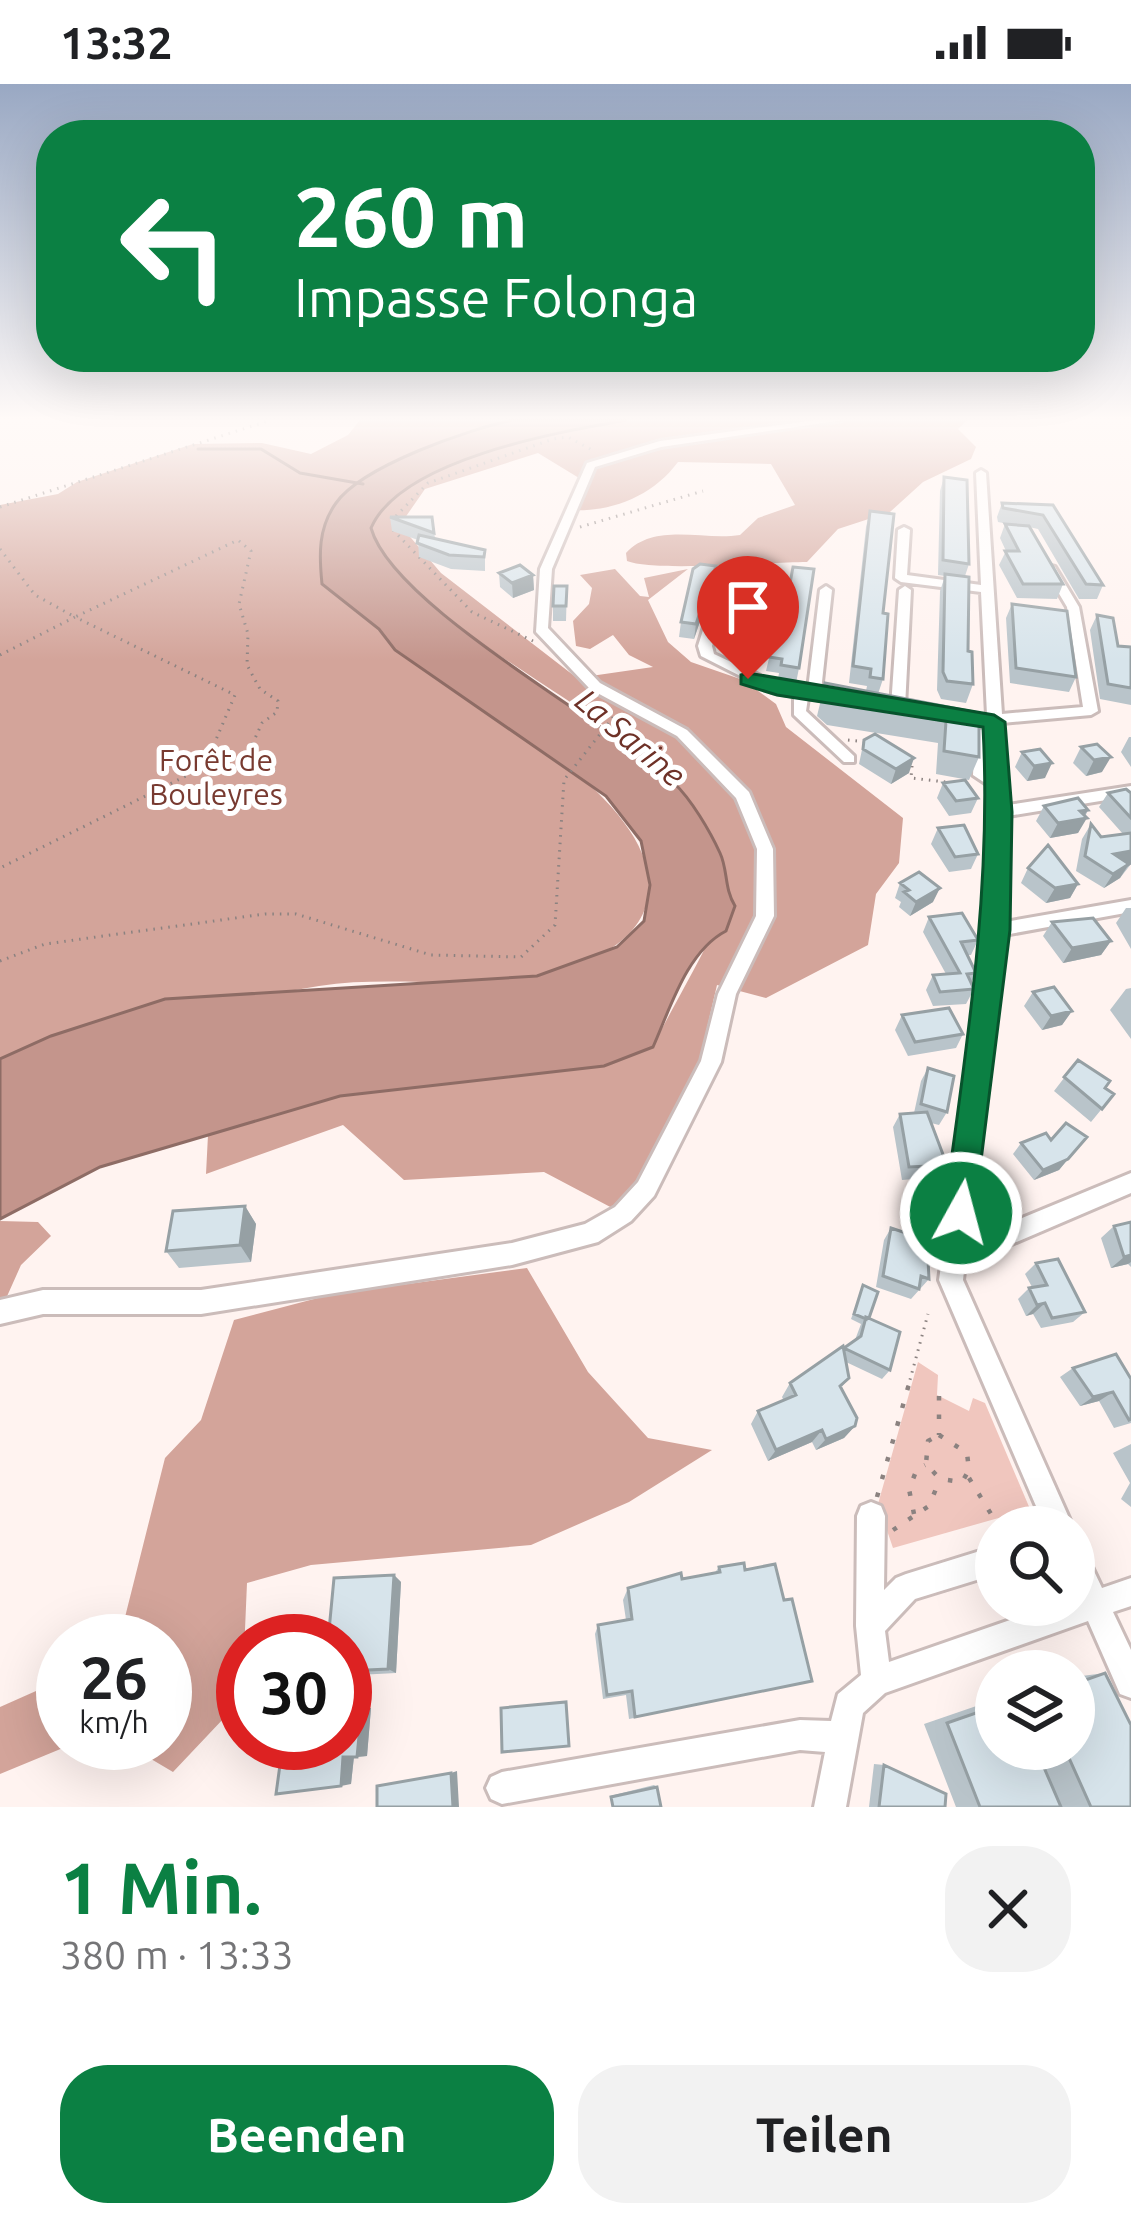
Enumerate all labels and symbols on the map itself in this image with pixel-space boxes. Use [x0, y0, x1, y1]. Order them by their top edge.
pin [697, 556, 799, 679]
water label: La Sarine [569, 681, 693, 793]
park label: Forêt de Bouleyres [149, 743, 283, 811]
position arrow [898, 1150, 1024, 1276]
speed limit sign: 30 [216, 1614, 372, 1770]

